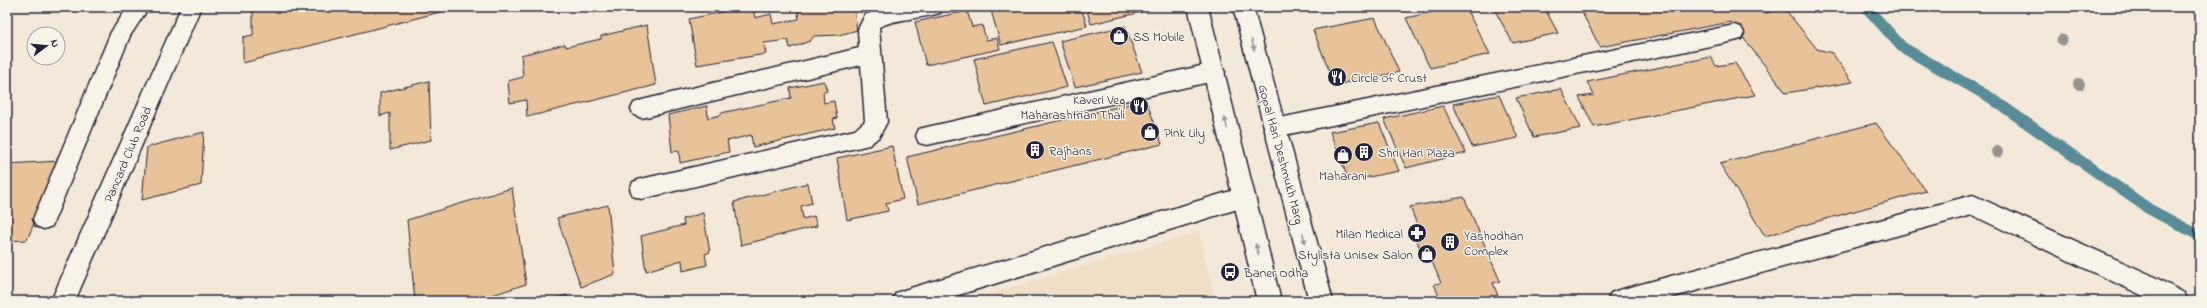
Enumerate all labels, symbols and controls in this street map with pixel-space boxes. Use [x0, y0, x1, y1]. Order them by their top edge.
shop icon: SS Mobile [1108, 25, 1130, 47]
north arrow [26, 26, 66, 66]
place label: SS Mobile [1133, 28, 1185, 47]
text: N [46, 38, 63, 49]
one-way arrow [1250, 38, 1256, 51]
restaurant icon: Circle of Crust [1326, 66, 1348, 88]
place label: Circle of Crust [1351, 69, 1428, 88]
street label: Gopal Hari Deshmukh Marg [1252, 82, 1308, 227]
place label: Kaveri Veg Maharashtrian Thali [1020, 91, 1125, 125]
restaurant icon: Kaveri Veg Maharashtrian Thali [1128, 95, 1150, 117]
street label: Pancard Club Road [100, 103, 157, 206]
one-way arrow [1223, 117, 1229, 129]
shop icon: Pink Lily [1139, 121, 1161, 143]
place label: Pink Lily [1164, 124, 1205, 144]
building icon: Rajhans [1024, 139, 1046, 161]
building icon: Shri Hari Plaza [1353, 141, 1375, 163]
place label: Rajhans [1049, 142, 1092, 161]
shop icon: Maharani [1332, 144, 1354, 166]
place label: Shri Hari Plaza [1378, 144, 1455, 163]
place label: Maharani [1319, 167, 1367, 186]
pharmacy icon: Milan Medical [1406, 222, 1428, 244]
place label: Milan Medical [1336, 225, 1403, 244]
place label: Yashodhan Complex [1464, 227, 1523, 261]
building icon: Yashodhan Complex [1439, 231, 1461, 253]
one-way arrow [1301, 232, 1307, 244]
one-way arrow [1253, 243, 1259, 256]
shop icon: Stylista Unisex Salon [1416, 243, 1438, 265]
place label: Stylista Unisex Salon [1298, 246, 1413, 266]
bus stop icon: Baner Odha [1219, 261, 1241, 283]
place label: Baner Odha [1243, 264, 1308, 283]

